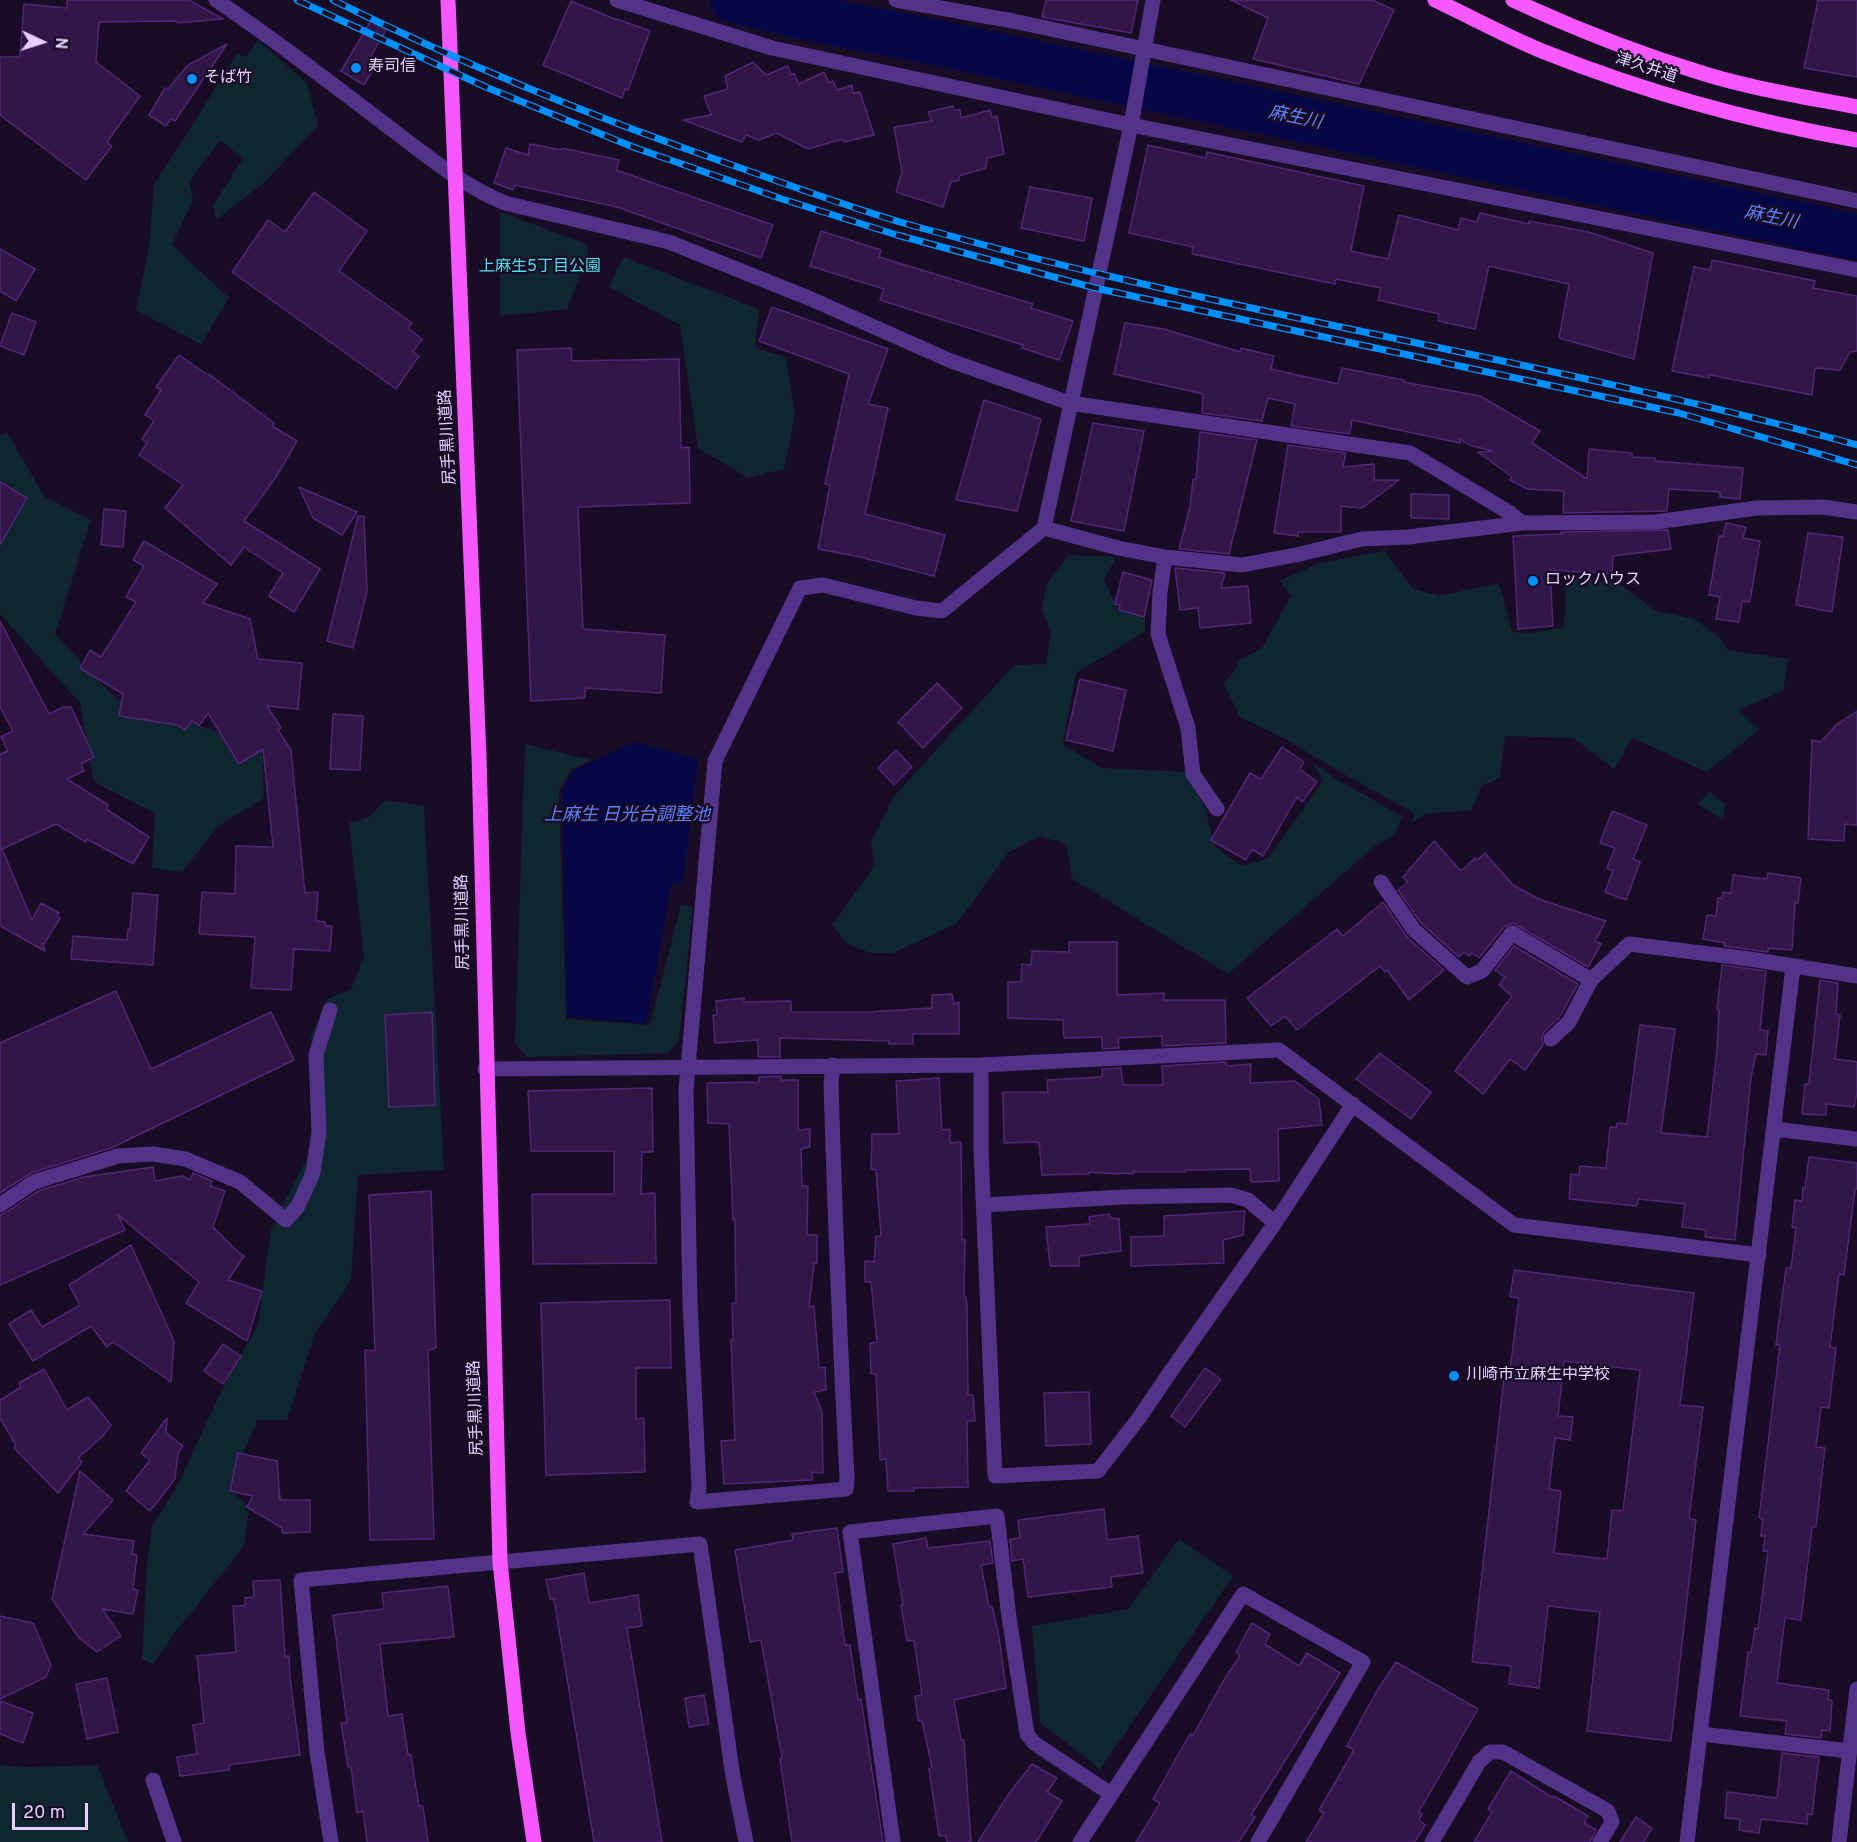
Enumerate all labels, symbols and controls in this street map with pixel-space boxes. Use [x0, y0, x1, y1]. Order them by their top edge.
north arrow [12, 12, 72, 72]
text: N [50, 37, 70, 50]
street label: 津久井道 [1613, 50, 1679, 88]
place label: 寿司信 [368, 58, 416, 78]
marker: 寿司信 [349, 61, 363, 75]
place label: そば竹 [204, 69, 252, 89]
marker: そば竹 [185, 72, 199, 86]
water label: 麻生川 [1266, 103, 1324, 135]
water label: 麻生川 [1742, 203, 1800, 235]
park label: 上麻生5丁目公園 [479, 258, 601, 278]
street label: 尻手黒川道路 [437, 389, 461, 485]
place label: ロックハウス [1545, 571, 1641, 591]
marker: ロックハウス [1526, 574, 1540, 588]
water label: 上麻生 日光台調整池 [544, 805, 710, 827]
street label: 尻手黒川道路 [454, 874, 474, 970]
street label: 尻手黒川道路 [466, 1360, 488, 1456]
place label: 川崎市立麻生中学校 [1466, 1366, 1610, 1386]
marker: 川崎市立麻生中学校 [1447, 1369, 1461, 1383]
scale bar [15, 1791, 92, 1829]
text: 20 m [23, 1802, 65, 1825]

